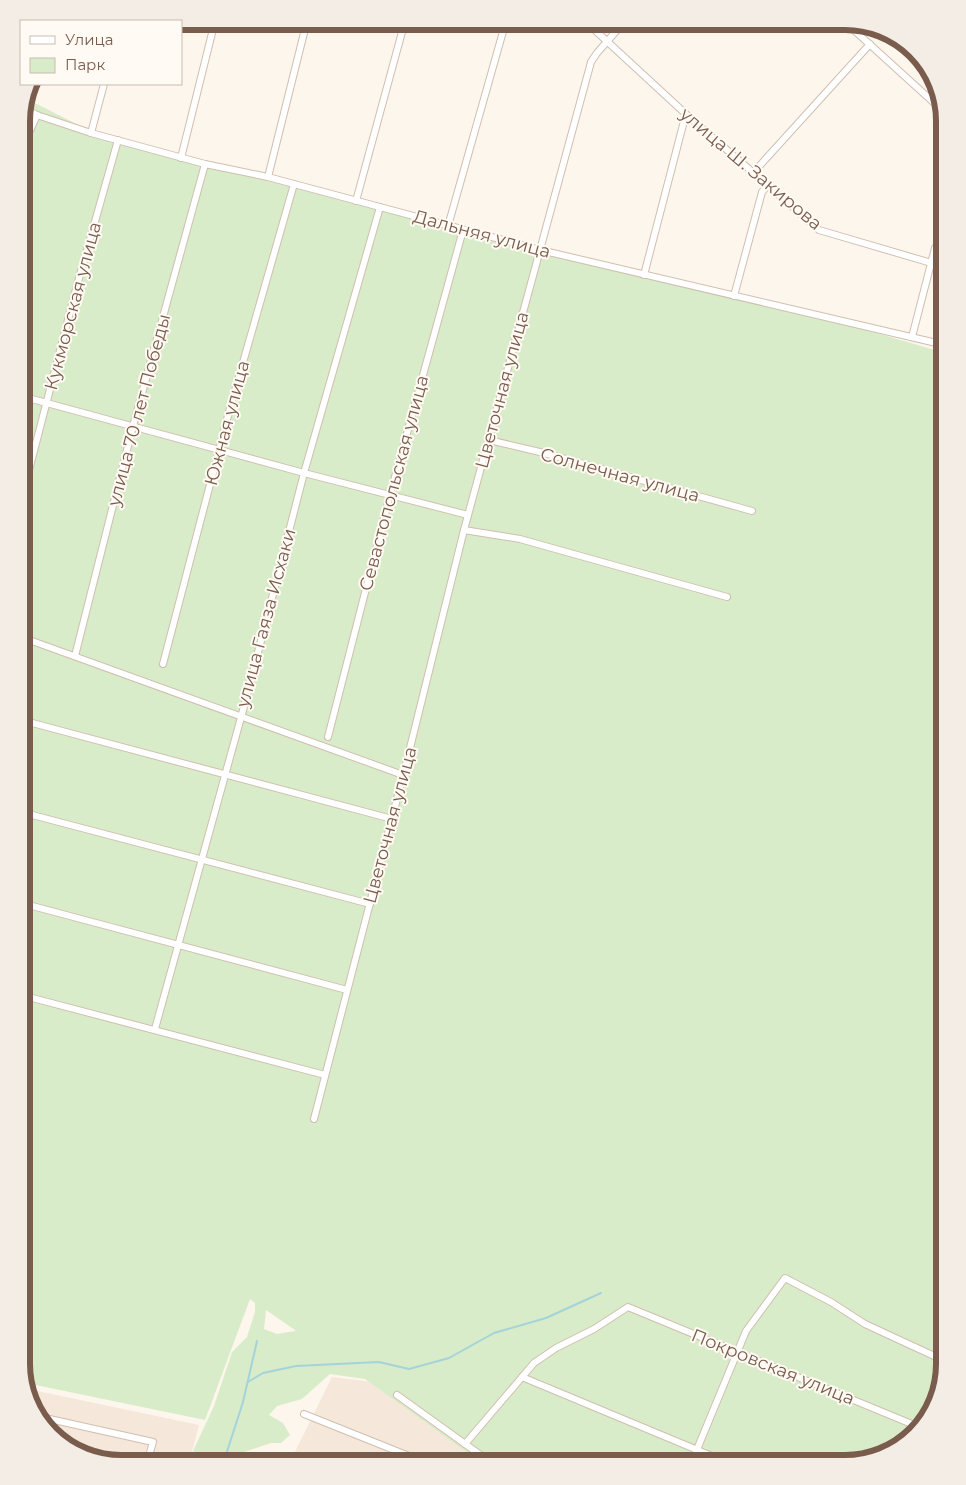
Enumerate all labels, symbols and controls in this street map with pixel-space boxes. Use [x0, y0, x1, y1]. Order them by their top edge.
legend [20, 20, 182, 85]
text: Улица [65, 30, 113, 49]
text: Парк [65, 55, 105, 74]
street label: улица Ш. Закирова [675, 102, 827, 235]
street label: Дальняя улица [411, 205, 553, 263]
street label: Кукморская улица [40, 219, 106, 393]
street label: Цветочная улица [470, 309, 534, 471]
street label: улица 70 лет Победы [102, 312, 175, 509]
street label: Южная улица [200, 358, 254, 488]
street label: Севастопольская улица [355, 373, 433, 593]
street label: Солнечная улица [538, 443, 702, 507]
street label: улица Гаяза Исхаки [231, 526, 300, 711]
street label: Цветочная улица [358, 744, 422, 906]
street label: Покровская улица [688, 1324, 858, 1410]

